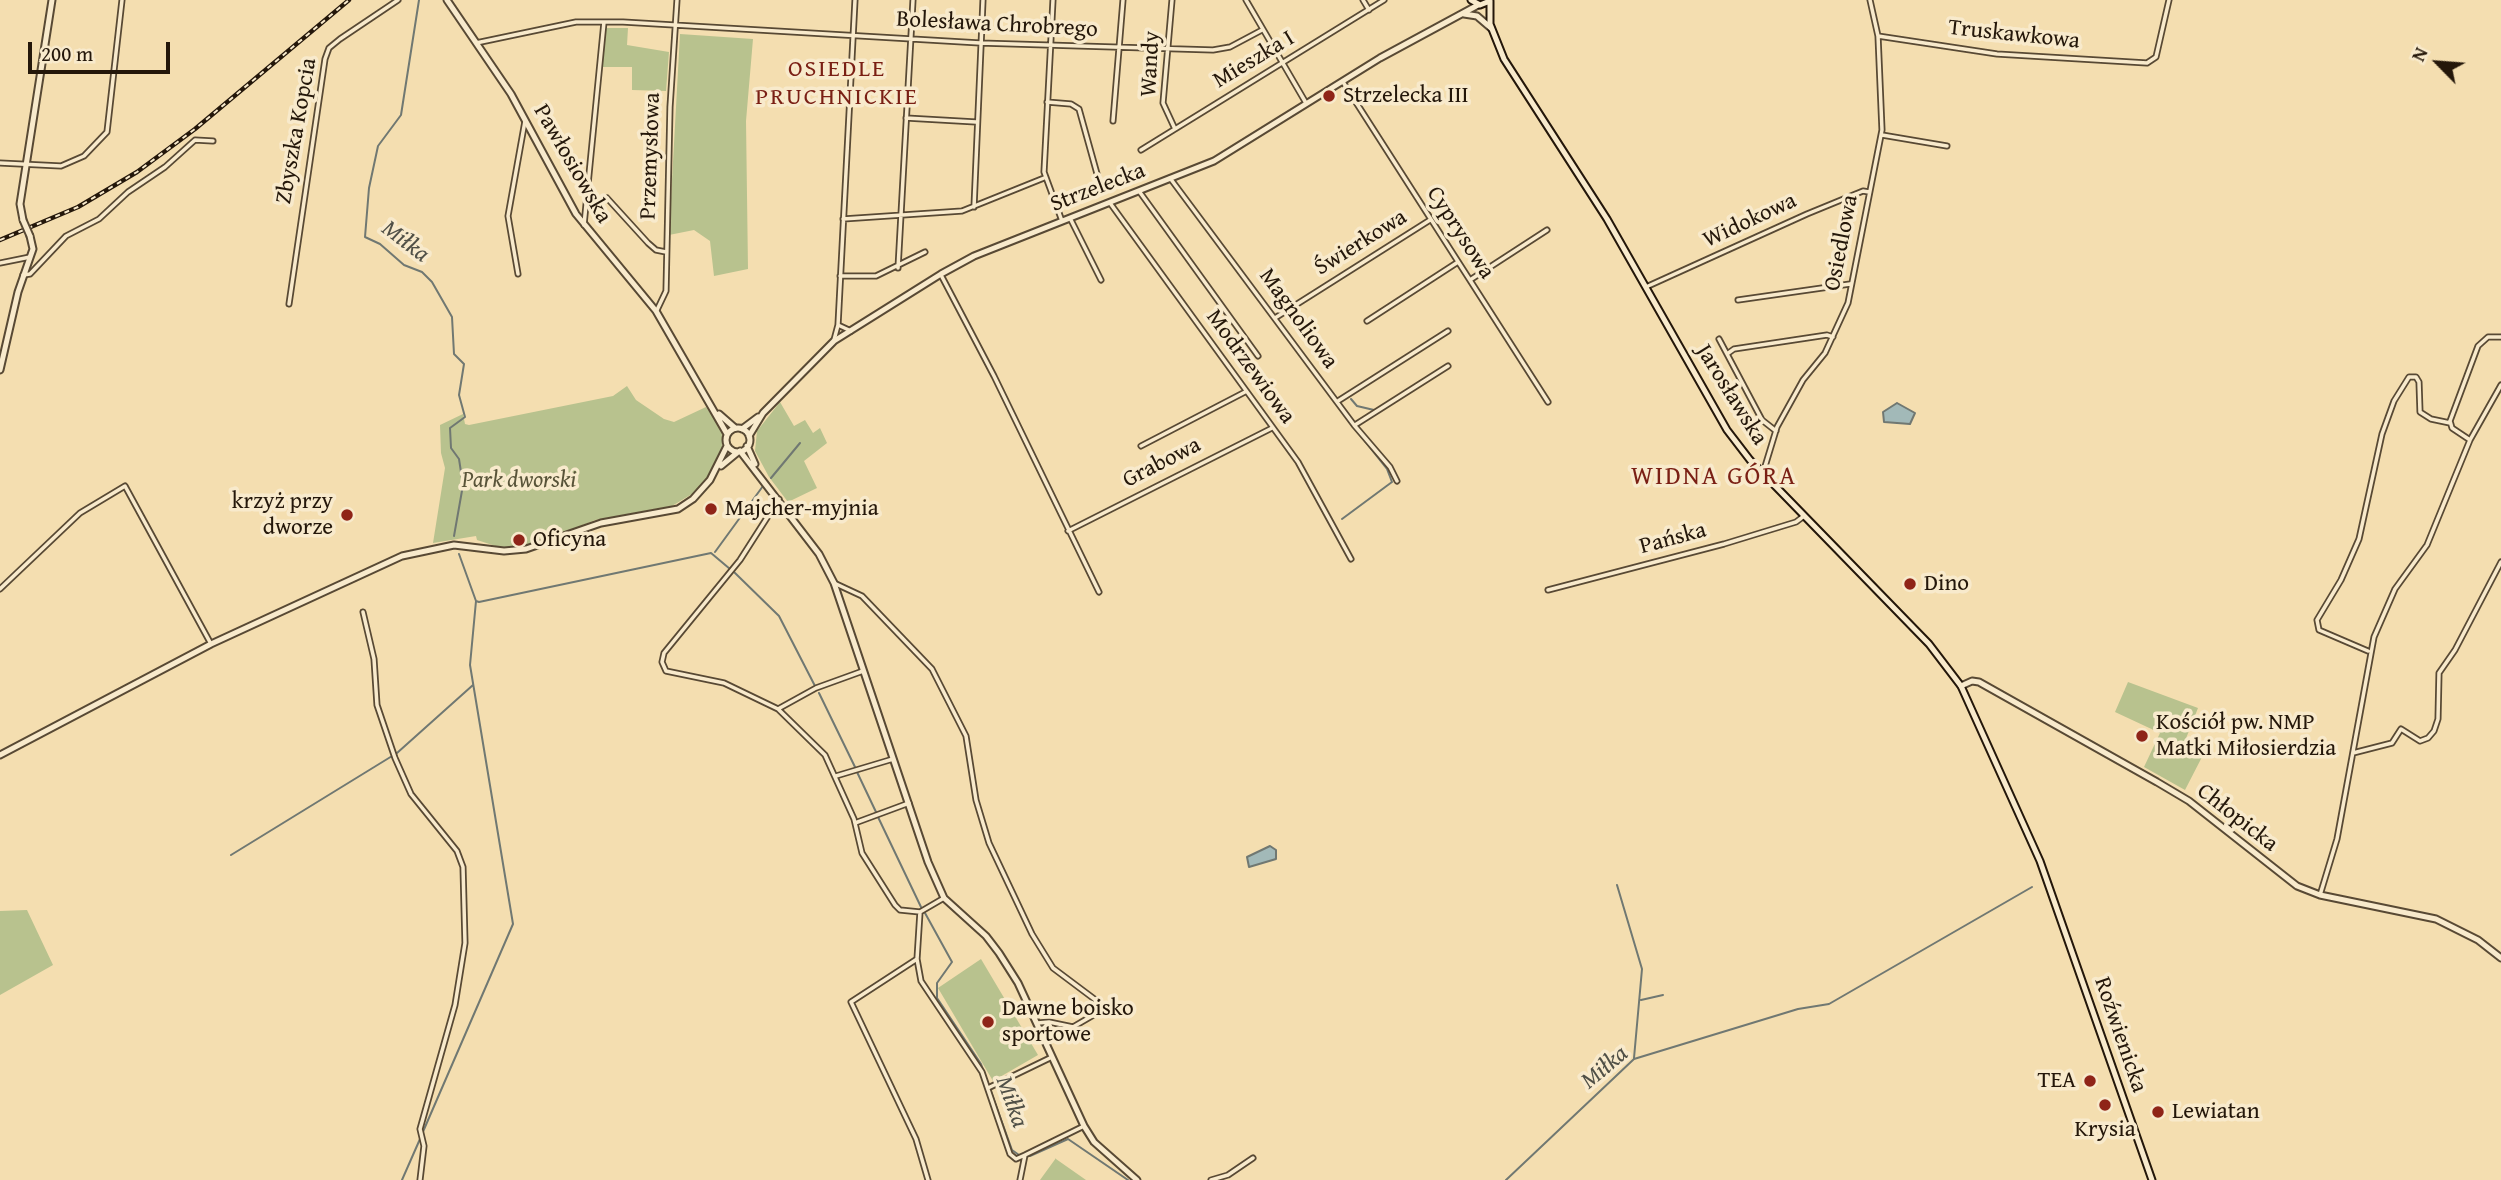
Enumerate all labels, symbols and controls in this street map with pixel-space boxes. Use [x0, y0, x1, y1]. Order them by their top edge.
street label: Bolesława Chrobrego [896, 6, 1098, 44]
street label: Truskawkowa [1947, 14, 2081, 56]
street label: Mieszka I [1208, 25, 1300, 95]
scale bar [32, 28, 173, 72]
north arrow [2403, 28, 2473, 98]
street label: Wandy [1135, 30, 1167, 98]
text: 200 m [41, 38, 93, 69]
text: N [2404, 42, 2434, 66]
street label: Zbyszka Kopcia [271, 56, 323, 206]
district label: OSIEDLE PRUCHNICKIE [757, 56, 917, 112]
place label: Strzelecka III [1343, 82, 1469, 110]
marker: Strzelecka III [1321, 88, 1337, 104]
street label: Przemysłowa [635, 92, 667, 220]
street label: Pawłosiowska [527, 100, 617, 228]
street label: Strzelecka [1047, 157, 1149, 219]
street label: Cyprysowa [1420, 182, 1500, 284]
street label: Widokowa [1699, 187, 1801, 255]
street label: Osiedlowa [1819, 193, 1865, 293]
street label: Świerkowa [1310, 204, 1412, 282]
water label: Miłka [375, 215, 435, 269]
street label: Magnoliowa [1252, 264, 1344, 374]
street label: Modrzewiowa [1199, 305, 1301, 429]
street label: Jarosławska [1689, 340, 1773, 450]
street label: Grabowa [1118, 432, 1206, 494]
district label: WIDNA GÓRA [1632, 461, 1796, 493]
park label: Park dworski [462, 467, 576, 495]
place label: krzyż przy dworze [232, 488, 333, 542]
place label: Majcher-myjnia [725, 495, 878, 523]
marker: Majcher-myjnia [703, 501, 719, 517]
marker: krzyż przy dworze [339, 507, 355, 523]
street label: Pańska [1637, 517, 1709, 561]
place label: Oficyna [533, 526, 606, 554]
marker: Oficyna [511, 532, 527, 548]
place label: Dino [1924, 570, 1969, 598]
marker: Dino [1902, 576, 1918, 592]
place label: Kościół pw. NMP Matki Miłosierdzia [2156, 709, 2336, 763]
marker: Kościół pw. NMP Matki Miłosierdzia [2134, 728, 2150, 744]
street label: Chłopicka [2191, 778, 2283, 858]
street label: Roźwienicka [2087, 974, 2153, 1096]
place label: Dawne boisko sportowe [1002, 995, 1134, 1049]
marker: Dawne boisko sportowe [980, 1014, 996, 1030]
water label: Miłka [1576, 1040, 1634, 1096]
place label: TEA [2038, 1067, 2076, 1095]
water label: Miłka [988, 1072, 1034, 1132]
marker: TEA [2082, 1073, 2098, 1089]
marker: Krysia [2097, 1097, 2113, 1113]
place label: Lewiatan [2172, 1098, 2260, 1126]
marker: Lewiatan [2150, 1104, 2166, 1120]
place label: Krysia [2074, 1116, 2136, 1144]

